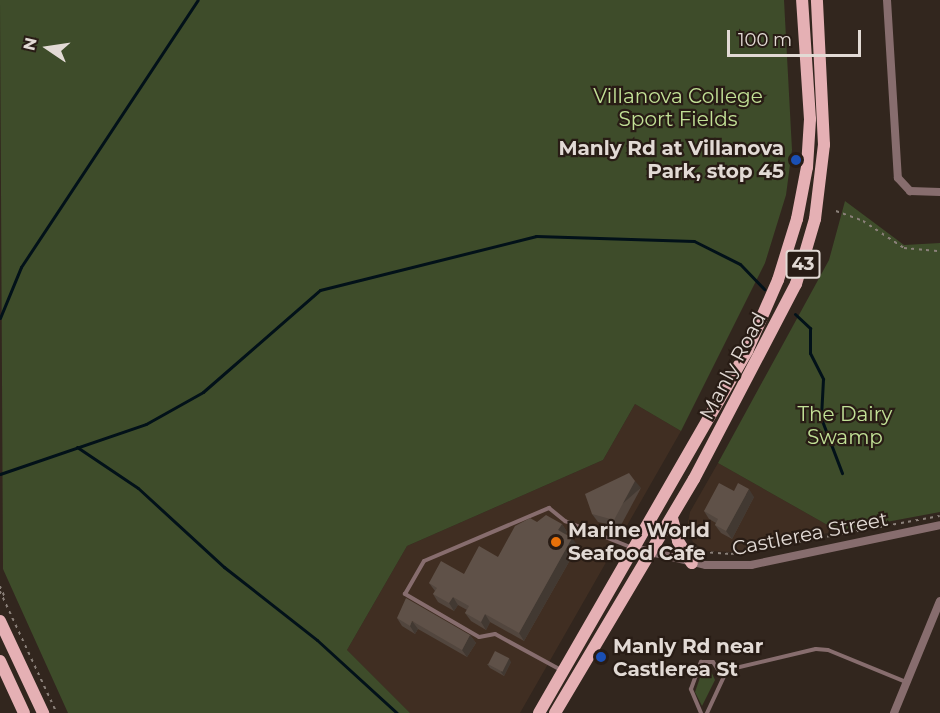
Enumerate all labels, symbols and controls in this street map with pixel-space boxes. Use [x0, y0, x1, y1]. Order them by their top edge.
north arrow [18, 18, 78, 78]
scale bar [730, 18, 864, 56]
text: 100 m [738, 29, 792, 51]
text: N [19, 35, 41, 52]
park label: Villanova College Sport Fields [593, 85, 763, 132]
place label: Manly Rd at Villanova Park, stop 45 [558, 136, 784, 183]
marker: Manly Rd at Villanova Park, stop 45 [789, 153, 803, 167]
road number: 43 [785, 249, 821, 279]
street label: Manly Road [695, 308, 771, 424]
park label: The Dairy Swamp [798, 403, 892, 450]
street label: Castlerea Street [730, 507, 890, 561]
place label: Marine World Seafood Cafe [568, 518, 710, 565]
marker: Marine World Seafood Cafe [549, 535, 563, 549]
place label: Manly Rd near Castlerea St [613, 634, 763, 681]
marker: Manly Rd near Castlerea St [594, 650, 608, 664]

